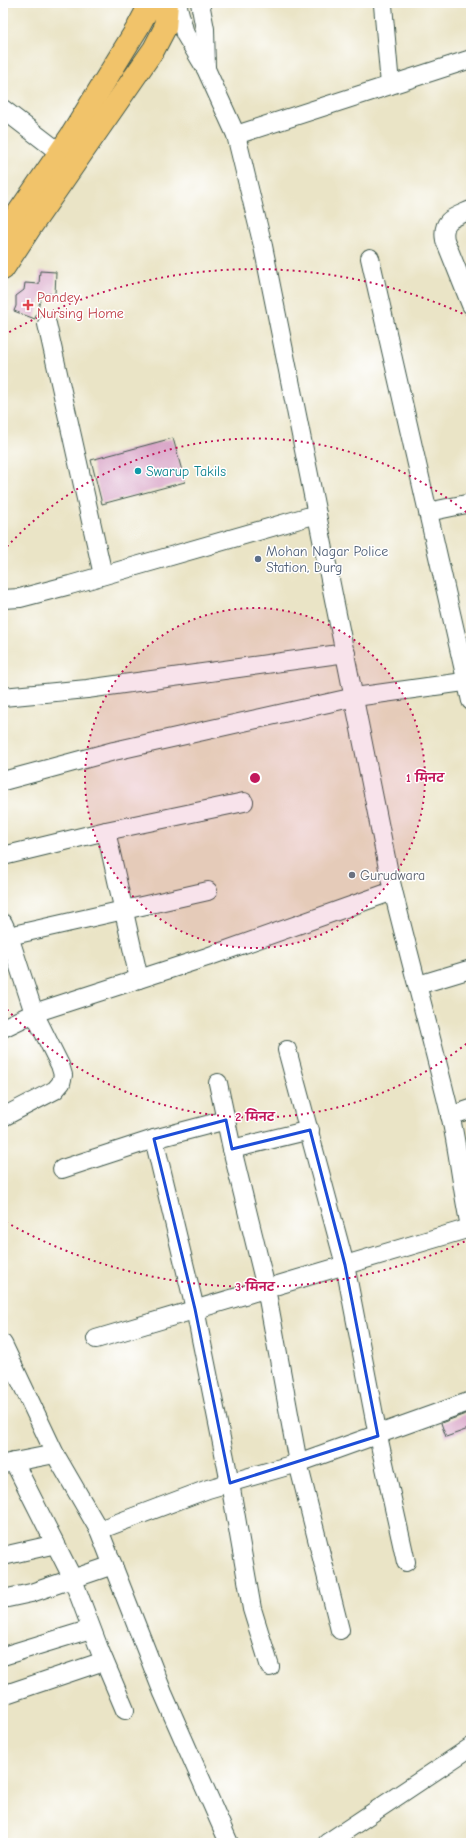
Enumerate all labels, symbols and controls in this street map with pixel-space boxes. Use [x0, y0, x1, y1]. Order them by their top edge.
place label: Pandey Nursing Home [37, 289, 124, 322]
marker: Pandey Nursing Home [22, 299, 34, 311]
place label: Swarup Takils [146, 463, 226, 480]
marker: Swarup Takils [133, 466, 143, 476]
place label: Mohan Nagar Police Station, Durg [266, 543, 388, 576]
marker: Mohan Nagar Police Station, Durg [253, 554, 263, 564]
text: 1 मिनट [406, 769, 445, 785]
centre of rings [248, 771, 262, 785]
place label: Gurudwara [360, 867, 425, 884]
marker: Gurudwara [347, 870, 357, 880]
text: 2 मिनट [235, 1108, 276, 1124]
text: 3 मिनट [235, 1278, 276, 1294]

